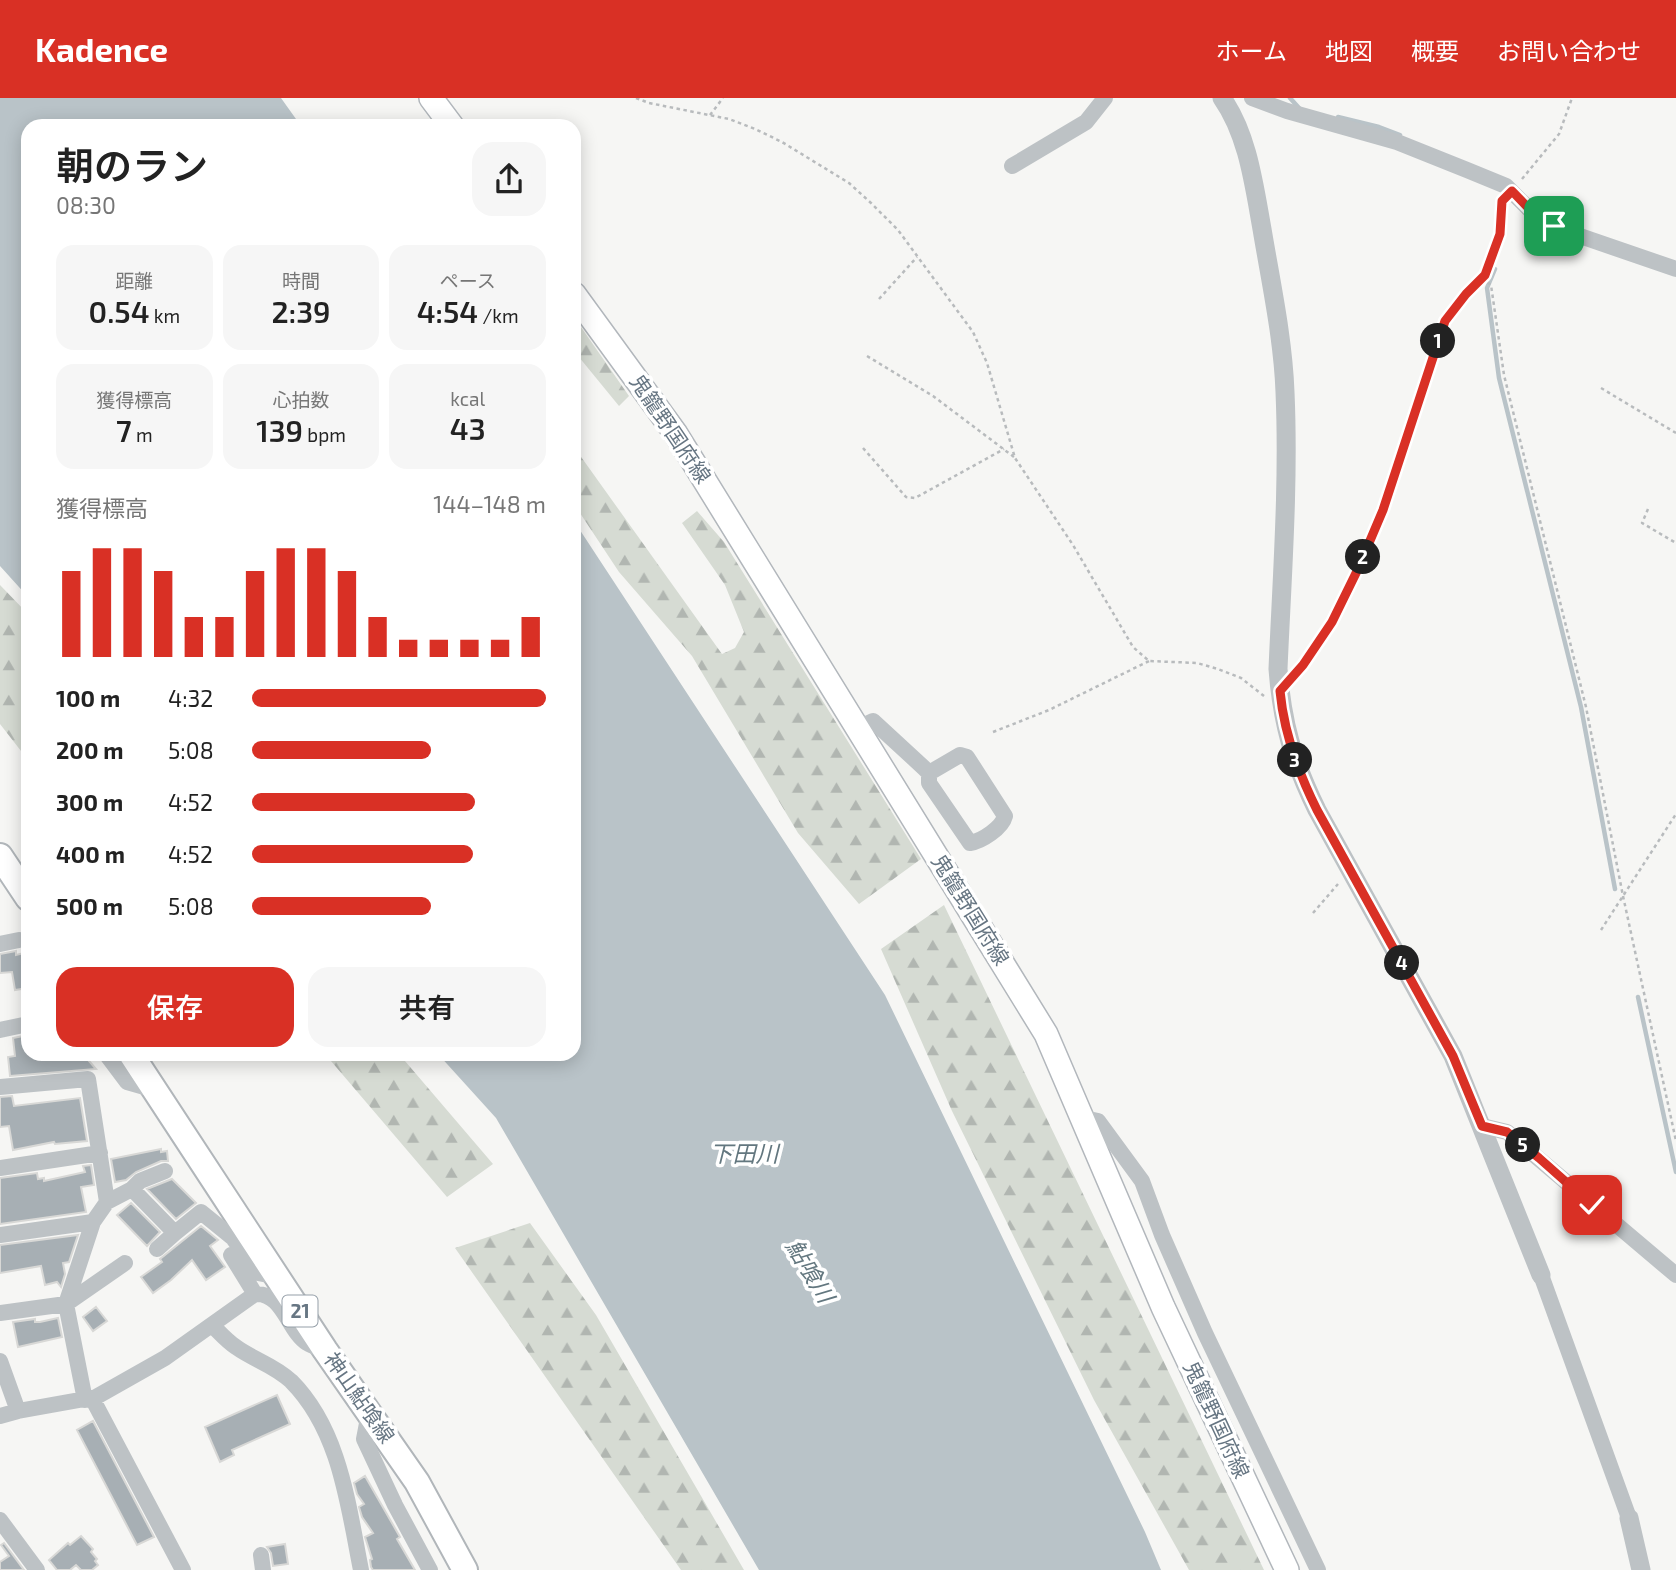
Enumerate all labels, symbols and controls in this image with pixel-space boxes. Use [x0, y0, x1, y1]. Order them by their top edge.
text: Kadence [35, 29, 168, 69]
text: ホーム [1216, 36, 1287, 65]
text: 地図 [1325, 36, 1373, 65]
text: 概要 [1411, 36, 1459, 65]
text: お問い合わせ [1497, 36, 1641, 65]
text: 朝のラン [56, 142, 208, 188]
button: share [472, 142, 546, 216]
text: 08:30 [56, 191, 116, 219]
pin [1524, 196, 1584, 256]
icon: arrive [1535, 207, 1573, 245]
text: 距離 [115, 269, 153, 292]
text: 時間 [282, 269, 320, 292]
text: ペース [440, 269, 496, 292]
text: 0.54 [89, 293, 150, 329]
text: 2:39 [272, 293, 330, 329]
text: 4:54 [417, 293, 478, 329]
text: km [150, 304, 180, 327]
text: /km [478, 304, 519, 327]
pin: 1 [1420, 324, 1456, 358]
text: 1 [1433, 329, 1442, 352]
street label: 鬼籠野国府線 [626, 369, 717, 487]
text: kcal [450, 387, 485, 410]
text: 獲得標高 [96, 388, 172, 411]
text: 心拍数 [272, 388, 330, 411]
text: 43 [450, 410, 486, 446]
text: 7 [116, 412, 132, 448]
text: 139 [256, 412, 303, 448]
text: m [132, 423, 153, 446]
text: bpm [303, 423, 346, 446]
text: 144–148 m [433, 490, 546, 518]
text: 獲得標高 [56, 494, 148, 522]
pin: 2 [1346, 540, 1380, 574]
text: 2 [1357, 545, 1368, 568]
text: 100 m [56, 684, 120, 712]
text: 4:32 [168, 684, 213, 712]
text: 200 m [56, 736, 124, 764]
text: 5:08 [168, 736, 214, 764]
pin: 3 [1278, 742, 1312, 778]
text: 3 [1289, 748, 1300, 771]
text: 300 m [56, 788, 123, 816]
text: 4:52 [168, 788, 213, 816]
text: 400 m [56, 840, 125, 868]
text: 4:52 [168, 840, 213, 868]
street label: 鬼籠野国府線 [927, 849, 1015, 969]
text: 500 m [56, 892, 123, 920]
text: 5:08 [168, 892, 214, 920]
pin: 4 [1384, 946, 1420, 980]
text: 4 [1395, 951, 1408, 974]
button: 保存 [56, 967, 294, 1047]
button: 共有 [308, 967, 546, 1047]
pin: 5 [1506, 1128, 1540, 1162]
text: 5 [1517, 1133, 1528, 1156]
water label: 下田川 [710, 1139, 782, 1167]
pin [1562, 1175, 1622, 1235]
icon: check [1573, 1186, 1611, 1224]
water label: 鮎喰川 [781, 1234, 842, 1310]
road number: 21 [282, 1296, 318, 1326]
street label: 神山鮎喰線 [320, 1347, 401, 1447]
street label: 鬼籠野国府線 [1179, 1357, 1255, 1482]

